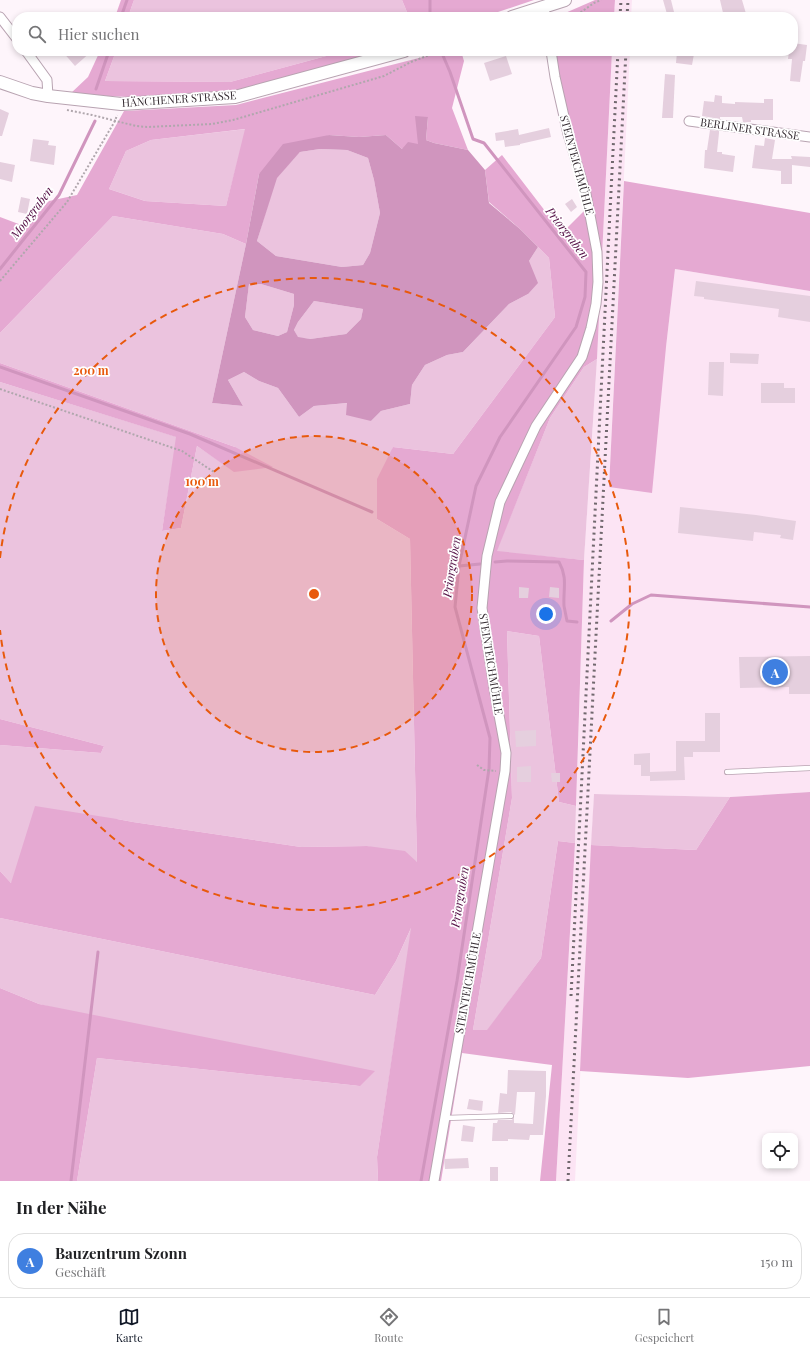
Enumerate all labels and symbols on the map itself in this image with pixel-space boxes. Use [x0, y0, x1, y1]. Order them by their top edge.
street label: HÄNCHENER STRASSE [121, 87, 237, 110]
street label: STEINTEICHMÜHLE [557, 113, 598, 217]
street label: BERLINER STRASSE [699, 114, 801, 143]
water label: Moorgraben [6, 183, 56, 243]
water label: Priorgraben [542, 202, 593, 262]
text: 200 m [73, 362, 109, 378]
text: 100 m [185, 473, 219, 489]
water label: Priorgraben [438, 535, 464, 599]
centre of rings [307, 587, 321, 601]
your location [536, 604, 556, 624]
street label: STEINTEICHMÜHLE [476, 612, 507, 716]
pin: A [762, 657, 788, 687]
water label: Priorgraben [446, 865, 472, 929]
street label: STEINTEICHMÜHLE [451, 931, 484, 1035]

